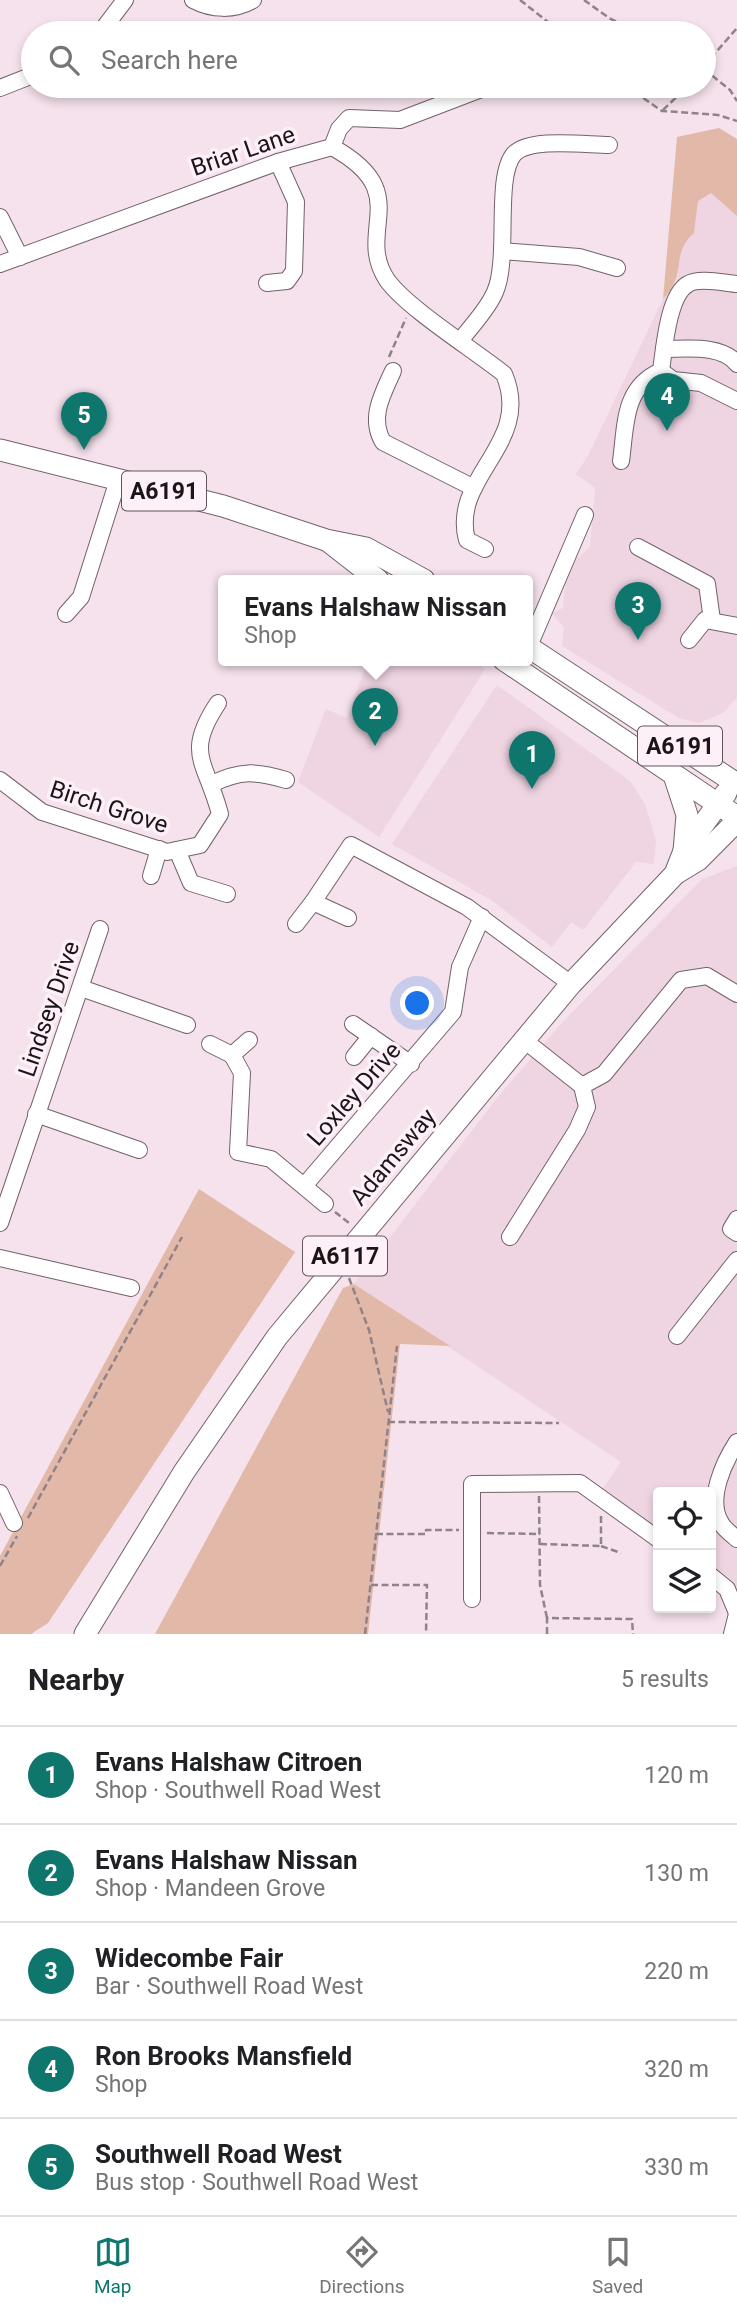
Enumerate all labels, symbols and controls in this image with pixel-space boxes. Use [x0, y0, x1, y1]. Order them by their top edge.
search box [21, 21, 716, 98]
icon: search [45, 41, 83, 79]
text: Search here [101, 45, 238, 75]
street label: Briar Lane [187, 120, 299, 182]
pin: 4 [644, 373, 690, 431]
pin: 5 [61, 392, 107, 450]
road number: A6191 [122, 471, 206, 510]
popup [218, 575, 533, 666]
pin: 3 [615, 582, 661, 640]
text: Evans Halshaw Nissan [244, 592, 507, 622]
text: Shop [244, 622, 297, 649]
pin: 2 [352, 688, 398, 746]
road number: A6191 [638, 726, 722, 766]
pin: 1 [509, 731, 555, 789]
street label: Birch Grove [46, 775, 172, 839]
street label: Lindsey Drive [13, 937, 85, 1081]
your location [400, 986, 434, 1020]
street label: Loxley Drive [301, 1037, 407, 1151]
street label: Adamsway [344, 1102, 442, 1211]
road number: A6117 [303, 1236, 387, 1275]
map controls [653, 1487, 716, 1613]
button: locate [653, 1487, 716, 1550]
button: layers [653, 1550, 716, 1613]
text: Nearby [28, 1662, 124, 1697]
text: 5 results [621, 1666, 709, 1693]
text: Evans Halshaw Citroen [95, 1747, 362, 1777]
text: 1 [44, 1762, 58, 1789]
text: 120 m [644, 1762, 709, 1789]
text: Shop · Southwell Road West [95, 1777, 381, 1804]
text: Evans Halshaw Nissan [95, 1845, 358, 1875]
text: 2 [44, 1860, 58, 1887]
text: 130 m [644, 1860, 709, 1887]
text: Shop · Mandeen Grove [95, 1875, 325, 1902]
text: Widecombe Fair [95, 1943, 283, 1973]
text: 3 [44, 1958, 58, 1985]
text: 220 m [644, 1958, 709, 1985]
text: Bar · Southwell Road West [95, 1973, 363, 2000]
text: Ron Brooks Mansfield [95, 2041, 352, 2071]
text: 4 [44, 2056, 58, 2083]
text: 320 m [644, 2056, 709, 2083]
text: Shop [95, 2071, 147, 2098]
text: Southwell Road West [95, 2139, 342, 2169]
text: 5 [44, 2154, 58, 2181]
text: 330 m [644, 2154, 709, 2181]
text: Bus stop · Southwell Road West [95, 2169, 418, 2196]
tab: Map [94, 2233, 132, 2298]
tab: Directions [319, 2233, 404, 2298]
tab: Saved [592, 2233, 643, 2298]

